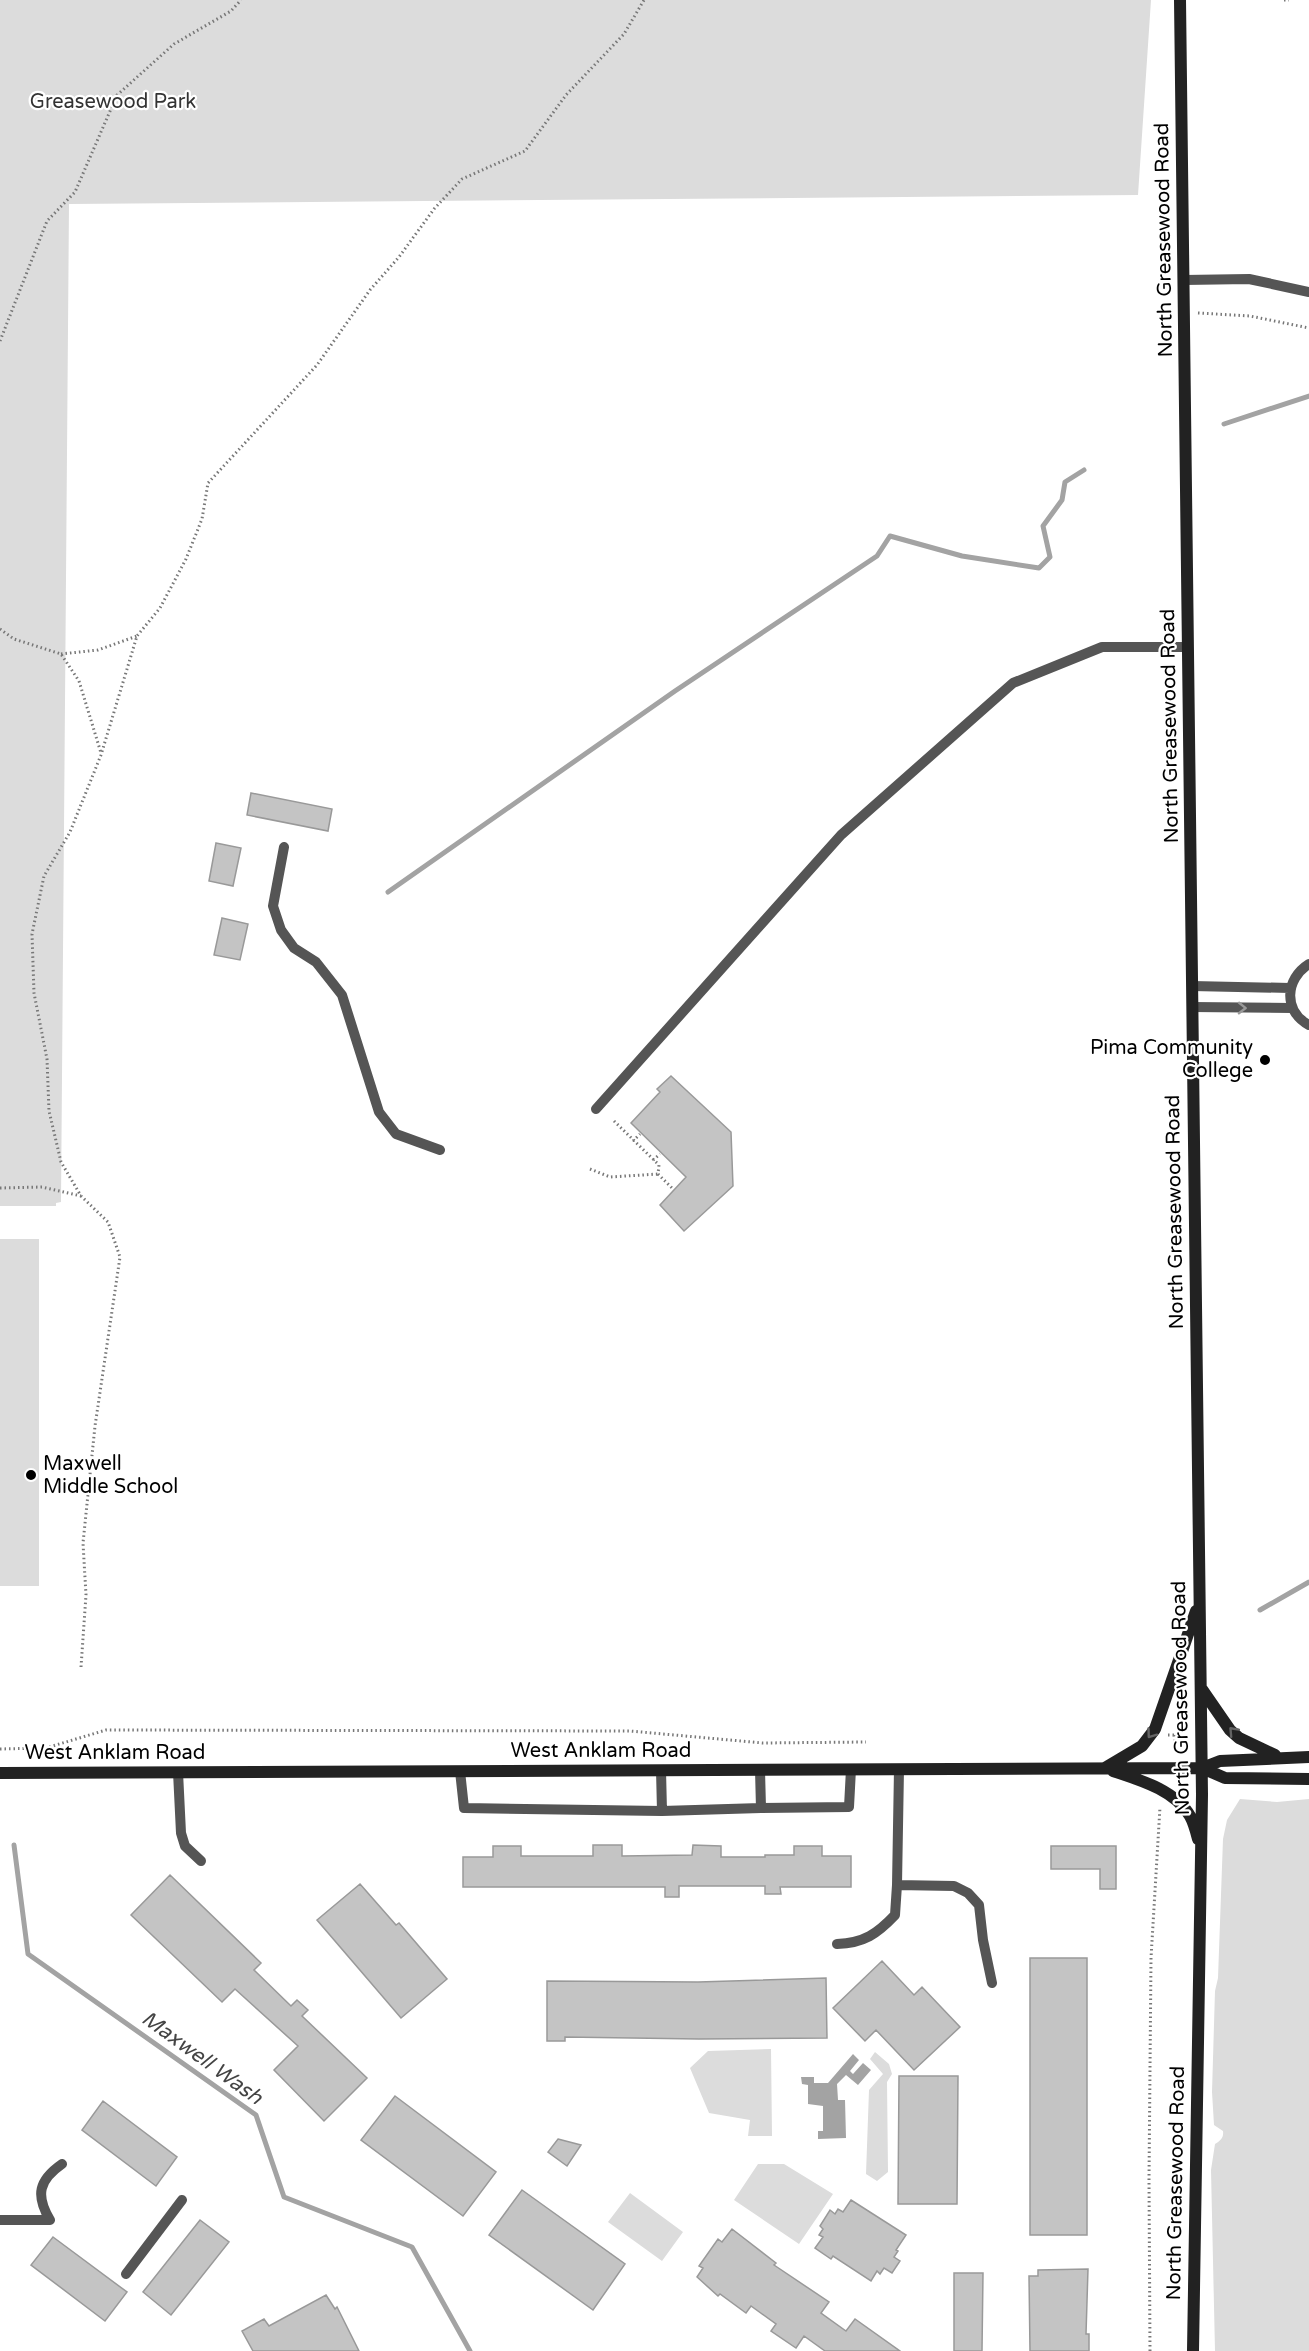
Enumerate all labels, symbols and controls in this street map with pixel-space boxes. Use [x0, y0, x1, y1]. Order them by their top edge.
park label: Greasewood Park [30, 90, 196, 114]
street label: North Greasewood Road [1150, 123, 1178, 357]
street label: North Greasewood Road [1156, 609, 1184, 843]
one-way arrow [1238, 1001, 1247, 1014]
place label: Pima Community College [1090, 1036, 1253, 1083]
marker: Pima Community College [1258, 1053, 1272, 1067]
street label: North Greasewood Road [1161, 1095, 1189, 1329]
place label: Maxwell Middle School [43, 1452, 178, 1499]
marker: Maxwell Middle School [24, 1468, 38, 1482]
street label: North Greasewood Road [1167, 1581, 1195, 1815]
one-way arrow [1147, 1727, 1158, 1738]
one-way arrow [1229, 1727, 1240, 1738]
street label: West Anklam Road [511, 1739, 691, 1763]
street label: West Anklam Road [25, 1741, 205, 1765]
water label: Maxwell Wash [137, 2006, 268, 2111]
street label: North Greasewood Road [1162, 2066, 1190, 2300]

